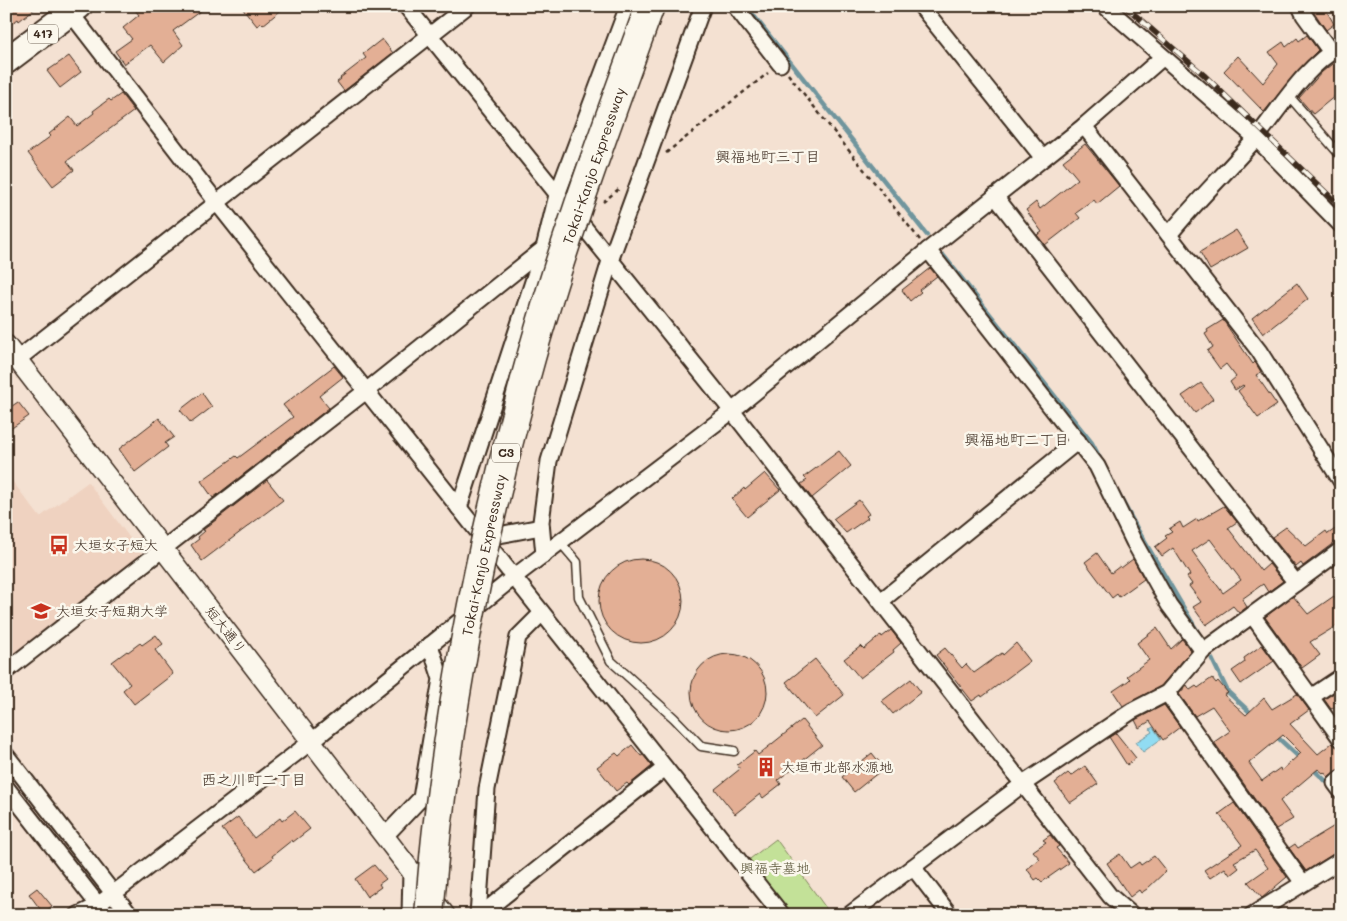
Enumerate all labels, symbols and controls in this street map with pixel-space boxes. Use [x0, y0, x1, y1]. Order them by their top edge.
road number: 417 [28, 24, 58, 44]
street label: Tokai-Kanjo Expressway [558, 85, 629, 247]
district label: 興福地町三丁目 [715, 146, 821, 166]
district label: 興福地町二丁目 [964, 429, 1070, 449]
road number: C3 [492, 443, 520, 462]
street label: Tokai-Kanjo Expressway [457, 472, 510, 638]
bus stop icon: 大垣女子短大 [48, 534, 70, 556]
place label: 大垣女子短大 [74, 535, 158, 554]
school or university icon: 大垣女子短期大学 [30, 600, 52, 622]
place label: 大垣女子短期大学 [56, 601, 168, 620]
street label: 短大通り [202, 602, 251, 658]
building icon: 大垣市北部水源地 [755, 756, 777, 778]
place label: 大垣市北部水源地 [781, 757, 893, 776]
district label: 西之川町二丁目 [201, 769, 307, 789]
park label: 興福寺墓地 [740, 858, 810, 877]

